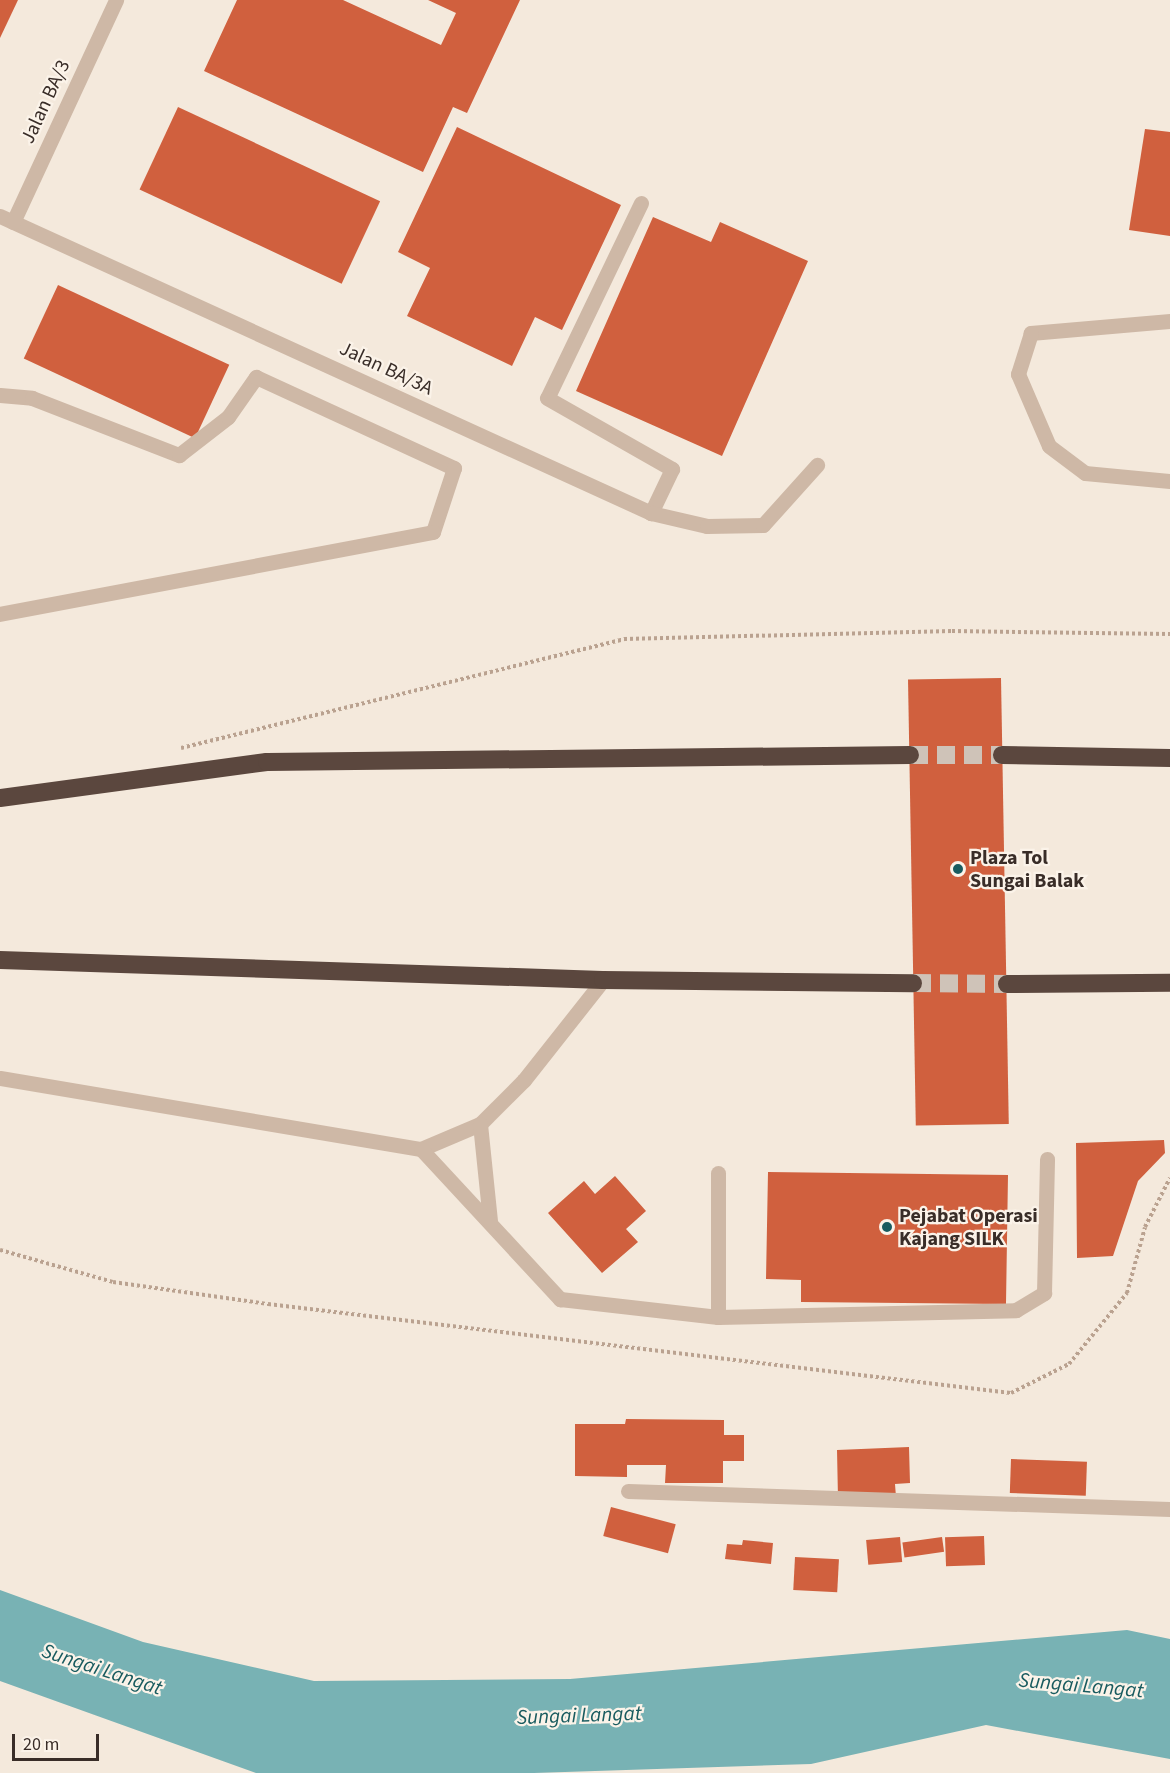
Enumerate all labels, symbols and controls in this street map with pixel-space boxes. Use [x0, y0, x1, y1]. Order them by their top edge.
street label: Jalan BA/3 [16, 56, 76, 148]
street label: Jalan BA/3A [336, 337, 436, 401]
place label: Plaza Tol Sungai Balak [970, 846, 1084, 893]
marker: Plaza Tol Sungai Balak [951, 862, 965, 876]
place label: Pejabat Operasi Kajang SILK [899, 1204, 1038, 1251]
marker: Pejabat Operasi Kajang SILK [880, 1220, 894, 1234]
water label: Sungai Langat [39, 1638, 165, 1700]
water label: Sungai Langat [1018, 1667, 1144, 1703]
water label: Sungai Langat [516, 1700, 642, 1730]
scale bar [15, 1722, 102, 1760]
text: 20 m [23, 1732, 59, 1757]

